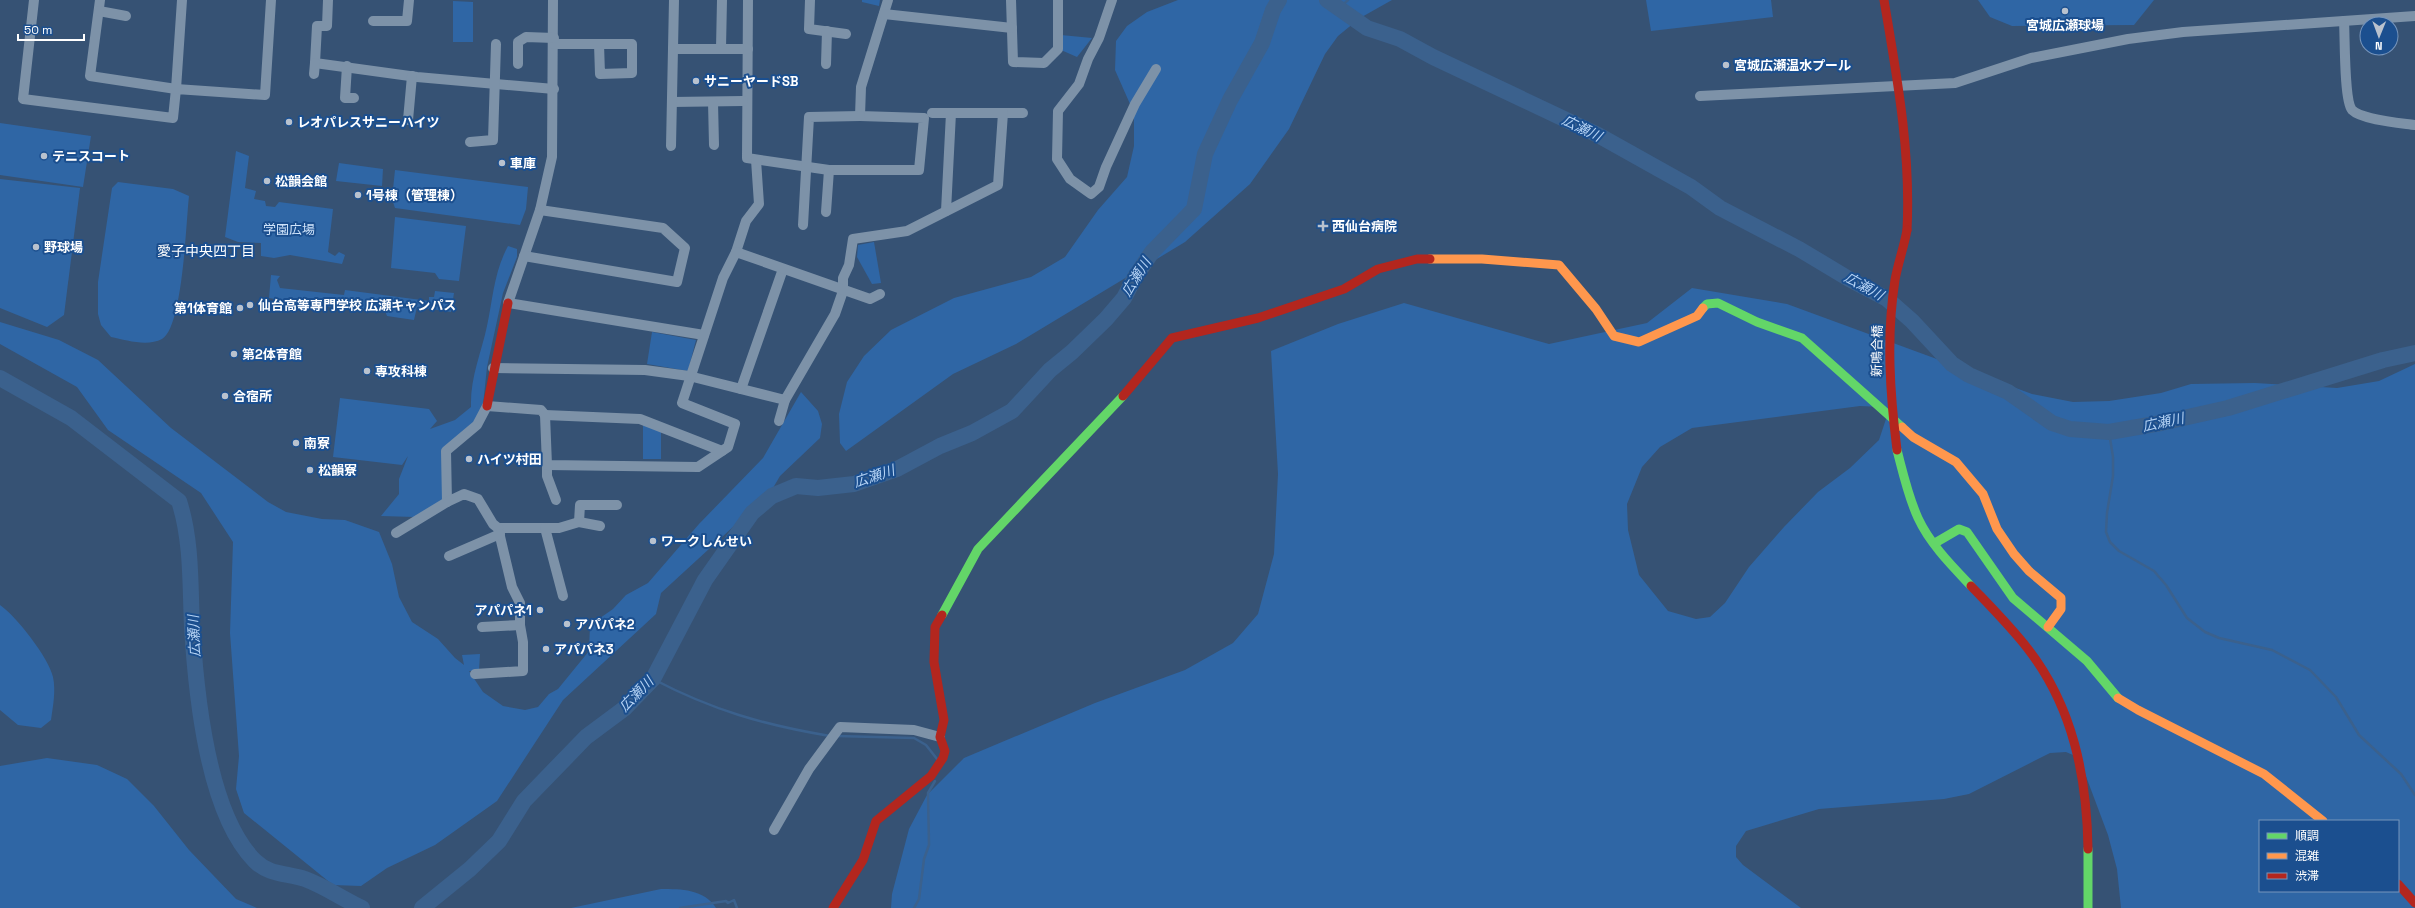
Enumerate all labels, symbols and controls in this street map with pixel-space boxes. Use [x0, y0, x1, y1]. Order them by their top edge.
marker: 宮城広瀬球場 [2060, 6, 2070, 16]
scale bar [18, 16, 84, 42]
north arrow [2359, 16, 2399, 56]
place label: 宮城広瀬球場 [2026, 17, 2104, 34]
text: 50 m [24, 22, 52, 38]
text: N [2375, 39, 2383, 53]
place label: 宮城広瀬温水プール [1734, 57, 1851, 74]
marker: 宮城広瀬温水プール [1721, 60, 1731, 70]
place label: サニーヤードSB [704, 73, 799, 90]
marker: サニーヤードSB [691, 76, 701, 86]
water label: 広瀬川 [1559, 111, 1607, 146]
place label: レオパレスサニーハイツ [297, 114, 439, 131]
marker: レオパレスサニーハイツ [284, 117, 294, 127]
place label: テニスコート [52, 148, 130, 165]
marker: テニスコート [39, 151, 49, 161]
place label: 車庫 [510, 155, 536, 172]
marker: 車庫 [497, 158, 507, 168]
place label: 松韻会館 [275, 173, 327, 190]
marker: 松韻会館 [262, 176, 272, 186]
place label: 1号棟（管理棟） [366, 187, 463, 204]
marker: 1号棟（管理棟） [353, 190, 363, 200]
place label: 西仙台病院 [1332, 218, 1397, 235]
marker: 西仙台病院 [1317, 220, 1329, 232]
park label: 学園広場 [263, 221, 315, 238]
place label: 野球場 [44, 239, 83, 256]
marker: 野球場 [31, 242, 41, 252]
district label: 愛子中央四丁目 [157, 242, 255, 260]
water label: 広瀬川 [1117, 253, 1156, 300]
water label: 広瀬川 [1841, 268, 1888, 305]
place label: 仙台高等専門学校 広瀬キャンパス [258, 297, 456, 314]
place label: 第1体育館 [174, 300, 232, 317]
marker: 仙台高等専門学校 広瀬キャンパス [245, 300, 255, 310]
marker: 第1体育館 [235, 303, 245, 313]
street label: 新鳴合橋 [1868, 325, 1886, 377]
place label: 第2体育館 [242, 346, 302, 363]
marker: 第2体育館 [229, 349, 239, 359]
place label: 専攻科棟 [375, 363, 427, 380]
marker: 専攻科棟 [362, 366, 372, 376]
place label: 合宿所 [233, 388, 272, 405]
marker: 合宿所 [220, 391, 230, 401]
water label: 広瀬川 [2141, 408, 2187, 435]
place label: 南寮 [304, 435, 330, 452]
marker: 南寮 [291, 438, 301, 448]
place label: ハイツ村田 [477, 451, 542, 468]
marker: ハイツ村田 [464, 454, 474, 464]
water label: 広瀬川 [851, 460, 899, 491]
place label: 松韻寮 [318, 462, 357, 479]
marker: 松韻寮 [305, 465, 315, 475]
place label: ワークしんせい [661, 533, 752, 550]
marker: ワークしんせい [648, 536, 658, 546]
place label: アパパネ1 [474, 602, 532, 619]
marker: アパパネ1 [535, 605, 545, 615]
water label: 広瀬川 [184, 613, 204, 657]
place label: アパパネ2 [575, 616, 635, 633]
marker: アパパネ2 [562, 619, 572, 629]
place label: アパパネ3 [554, 641, 614, 658]
marker: アパパネ3 [541, 644, 551, 654]
water label: 広瀬川 [615, 671, 658, 715]
legend [2259, 820, 2399, 892]
text: 順調 [2295, 828, 2319, 844]
text: 混雑 [2295, 848, 2319, 864]
text: 渋滞 [2295, 868, 2319, 884]

